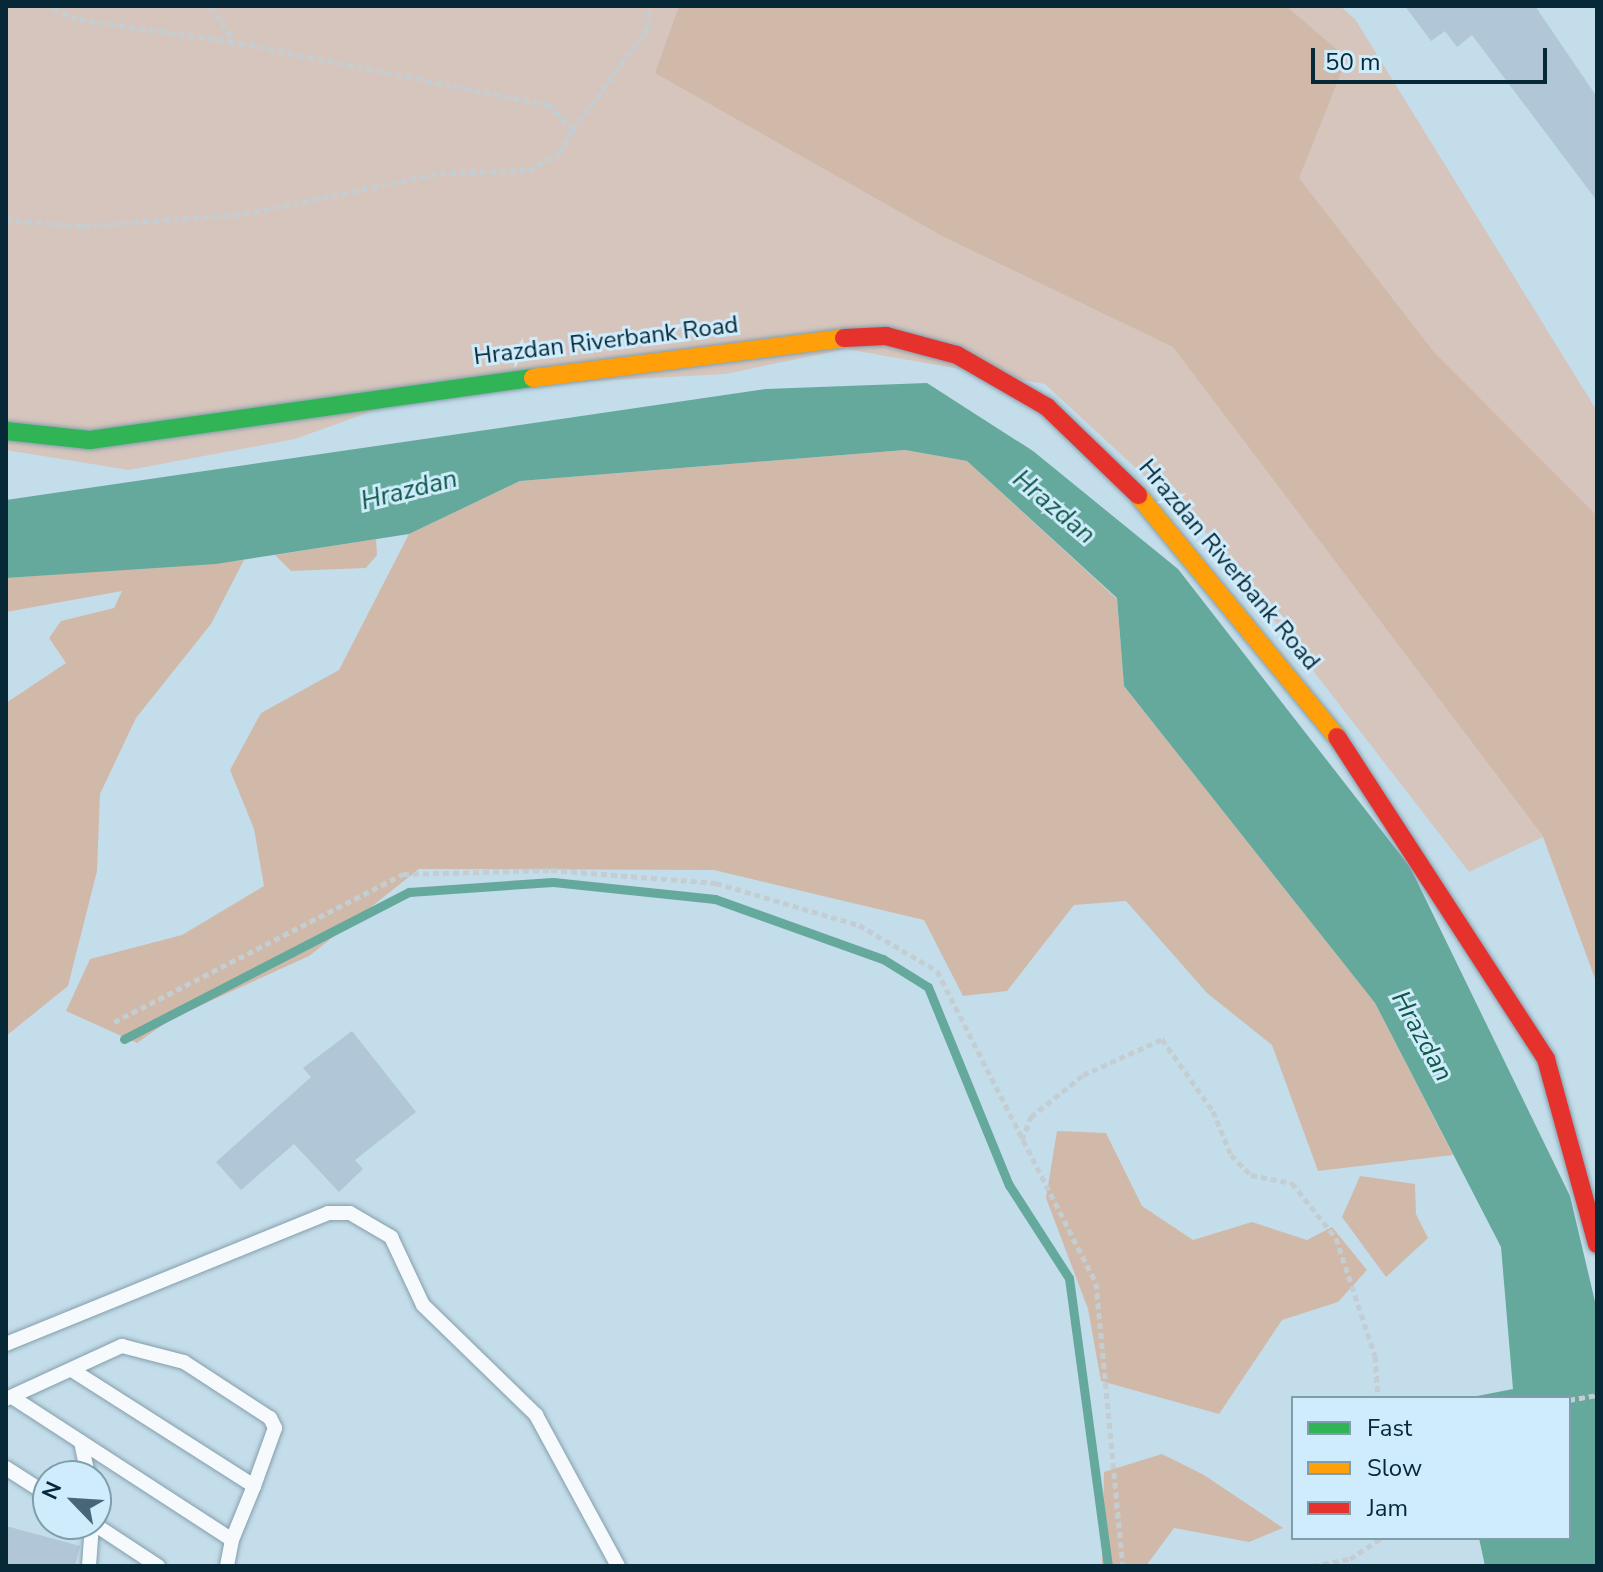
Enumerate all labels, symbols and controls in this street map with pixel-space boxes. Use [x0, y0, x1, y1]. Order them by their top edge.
scale bar [1315, 32, 1551, 82]
text: 50 m [1325, 46, 1381, 78]
street label: Hrazdan Riverbank Road [472, 310, 740, 372]
street label: Hrazdan Riverbank Road [1132, 454, 1326, 676]
water label: Hrazdan [358, 463, 460, 517]
water label: Hrazdan [1006, 463, 1102, 551]
water label: Hrazdan [1385, 985, 1459, 1087]
legend [1291, 1396, 1571, 1540]
text: Fast [1367, 1412, 1412, 1444]
text: Slow [1367, 1452, 1422, 1484]
north arrow [32, 1460, 112, 1540]
text: N [35, 1477, 69, 1505]
text: Jam [1367, 1492, 1408, 1524]

